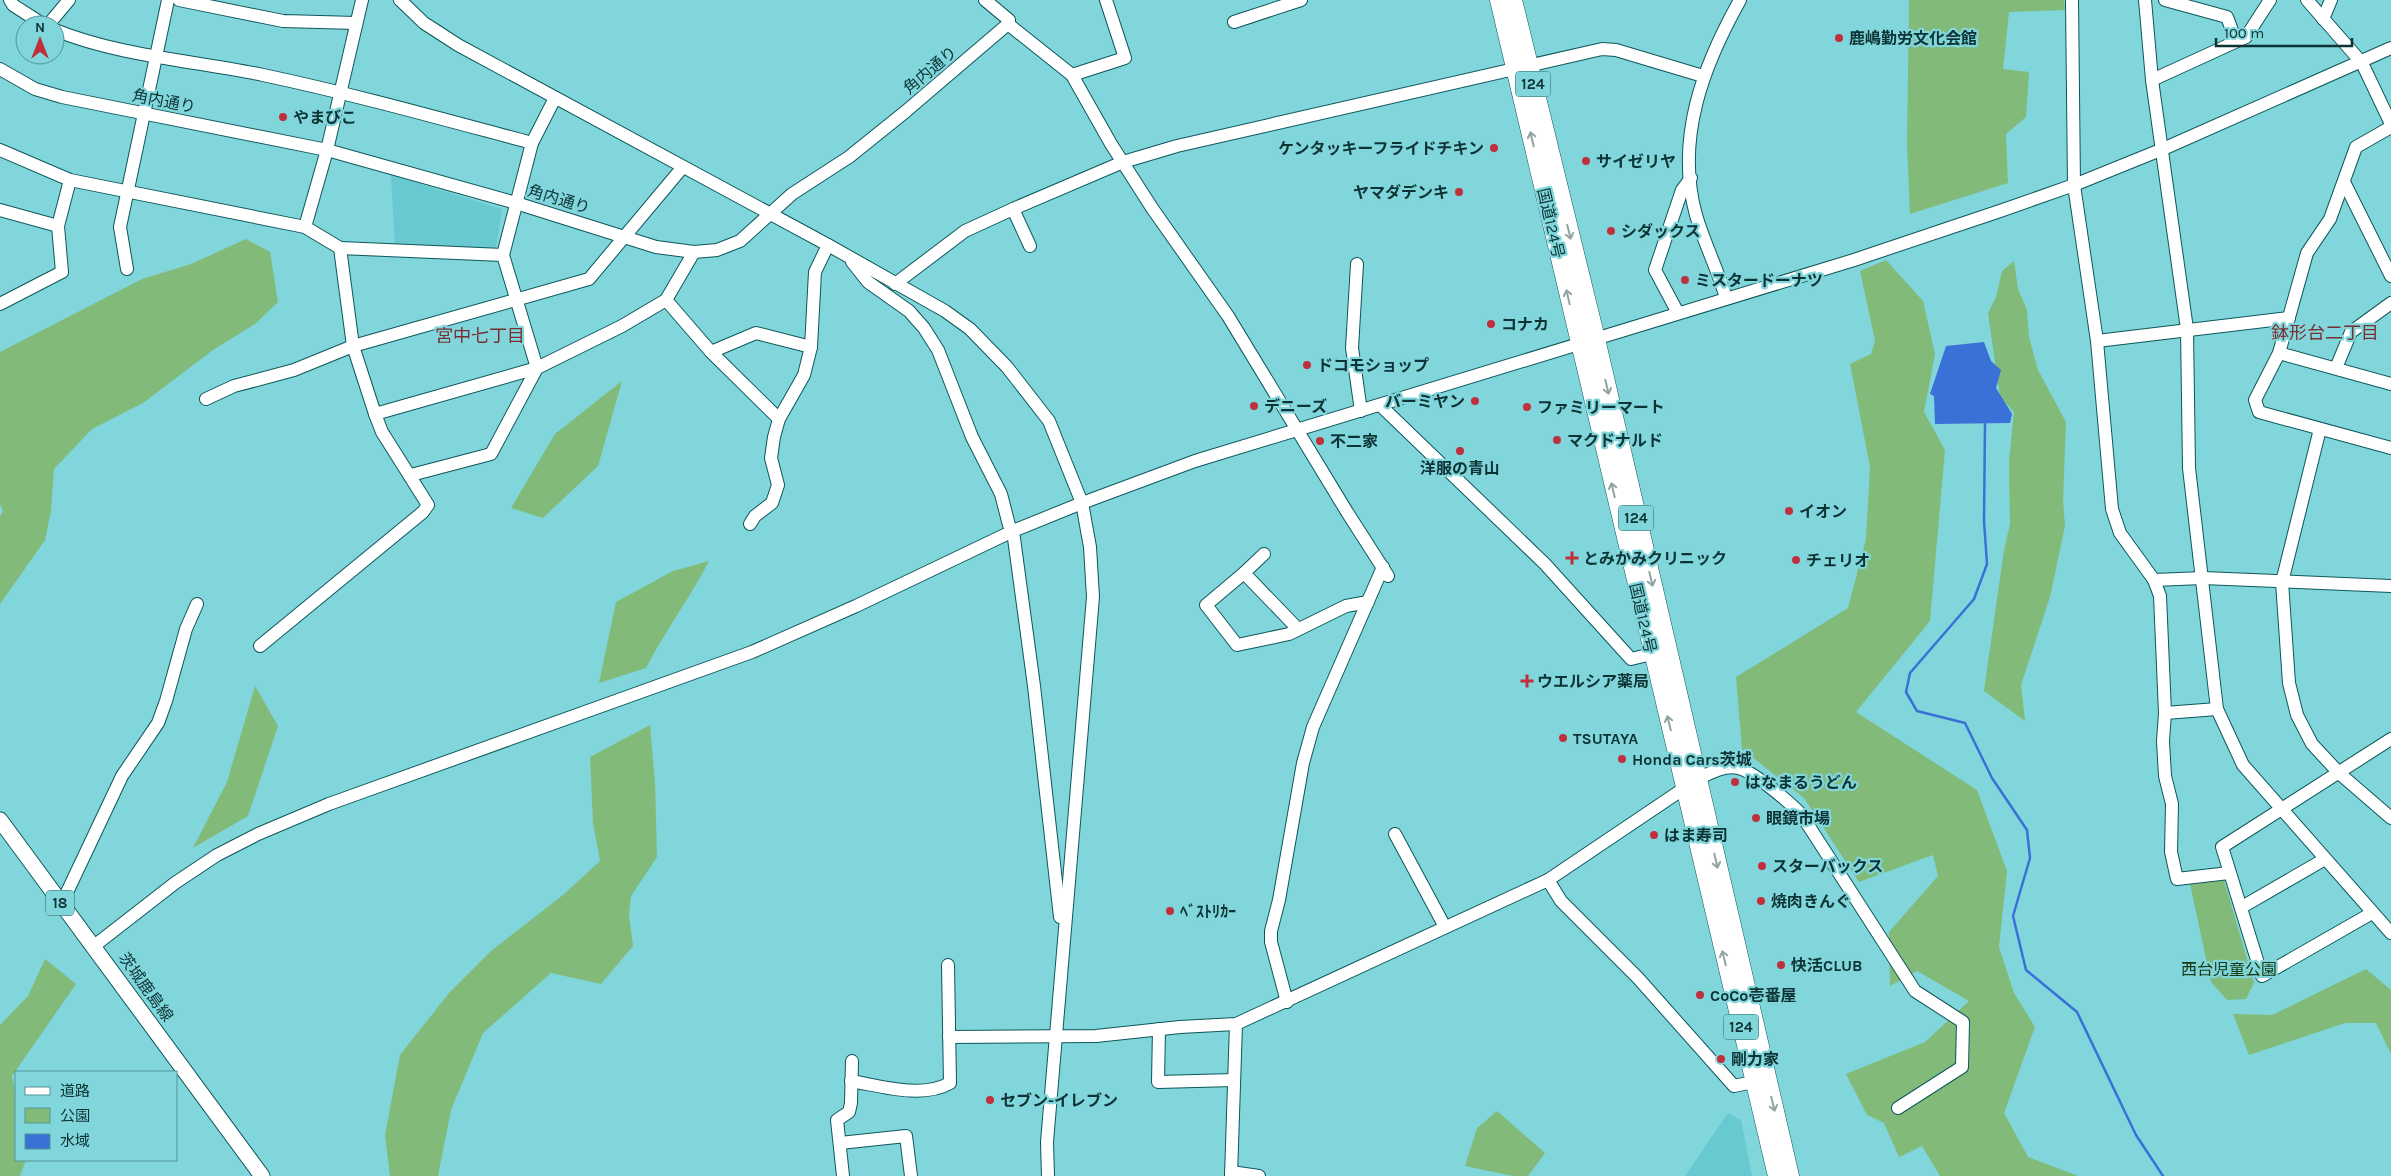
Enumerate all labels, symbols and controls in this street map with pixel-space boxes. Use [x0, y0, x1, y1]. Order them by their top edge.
north arrow [15, 15, 65, 65]
scale bar [2216, 15, 2352, 47]
text: N [35, 19, 45, 36]
text: 100 m [2224, 24, 2264, 42]
place label: 鹿嶋勤労文化会館 [1849, 29, 1977, 48]
marker: 鹿嶋勤労文化会館 [1833, 32, 1845, 44]
street label: 角内通り [899, 42, 961, 98]
road number: 124 [1516, 72, 1550, 96]
street label: 角内通り [131, 86, 197, 116]
place label: やまびこ [293, 108, 357, 127]
marker: やまびこ [277, 111, 289, 123]
one-way arrow [1527, 131, 1536, 147]
place label: ケンタッキーフライドチキン [1278, 139, 1484, 158]
marker: ケンタッキーフライドチキン [1488, 142, 1500, 154]
place label: サイゼリヤ [1596, 152, 1676, 171]
marker: サイゼリヤ [1580, 155, 1592, 167]
street label: 角内通り [526, 181, 592, 217]
place label: ヤマダデンキ [1353, 183, 1449, 202]
marker: ヤマダデンキ [1453, 186, 1465, 198]
street label: 国道124号 [1534, 186, 1568, 260]
place label: シダックス [1621, 222, 1701, 241]
one-way arrow [1565, 223, 1574, 239]
marker: シダックス [1605, 225, 1617, 237]
place label: ミスタードーナツ [1695, 271, 1823, 290]
marker: ミスタードーナツ [1679, 274, 1691, 286]
one-way arrow [1563, 289, 1572, 305]
place label: コナカ [1501, 315, 1549, 334]
marker: コナカ [1485, 318, 1497, 330]
district label: 鉢形台二丁目 [2271, 322, 2379, 344]
district label: 宮中七丁目 [435, 325, 525, 347]
place label: ドコモショップ [1317, 356, 1429, 375]
marker: ドコモショップ [1301, 359, 1313, 371]
one-way arrow [1603, 378, 1612, 394]
place label: バーミヤン [1385, 392, 1465, 411]
marker: バーミヤン [1469, 395, 1481, 407]
place label: デニーズ [1264, 397, 1327, 416]
place label: ファミリーマート [1537, 398, 1665, 417]
marker: デニーズ [1248, 400, 1260, 412]
marker: ファミリーマート [1521, 401, 1533, 413]
place label: マクドナルド [1567, 431, 1663, 450]
place label: 不二家 [1330, 432, 1378, 451]
marker: マクドナルド [1551, 434, 1563, 446]
marker: 不二家 [1314, 435, 1326, 447]
marker: 洋服の青山 [1454, 445, 1466, 457]
place label: 洋服の青山 [1420, 459, 1500, 478]
one-way arrow [1608, 482, 1617, 498]
place label: イオン [1799, 502, 1847, 521]
marker: イオン [1783, 505, 1795, 517]
road number: 124 [1618, 506, 1654, 530]
place label: とみかみクリニック [1583, 549, 1727, 568]
marker: とみかみクリニック [1565, 551, 1579, 565]
place label: チェリオ [1806, 551, 1870, 570]
marker: チェリオ [1790, 554, 1802, 566]
one-way arrow [1647, 571, 1656, 587]
street label: 国道124号 [1626, 581, 1660, 655]
place label: ウエルシア薬局 [1537, 672, 1649, 691]
marker: ウエルシア薬局 [1521, 675, 1533, 687]
one-way arrow [1664, 716, 1673, 732]
place label: TSUTAYA [1573, 729, 1638, 748]
marker: TSUTAYA [1557, 732, 1569, 744]
place label: Honda Cars茨城 [1632, 750, 1752, 769]
marker: Honda Cars茨城 [1616, 753, 1628, 765]
place label: はなまるうどん [1745, 773, 1857, 792]
marker: はなまるうどん [1729, 776, 1741, 788]
place label: 眼鏡市場 [1766, 809, 1830, 828]
marker: 眼鏡市場 [1750, 812, 1762, 824]
place label: はま寿司 [1664, 826, 1728, 845]
marker: はま寿司 [1648, 829, 1660, 841]
one-way arrow [1712, 852, 1721, 868]
place label: スターバックス [1772, 857, 1883, 876]
marker: スターバックス [1756, 860, 1768, 872]
road number: 18 [46, 890, 74, 916]
place label: 焼肉きんぐ [1771, 892, 1851, 911]
marker: 焼肉きんぐ [1755, 895, 1767, 907]
place label: ﾍﾞｽﾄﾘｶｰ [1180, 902, 1236, 921]
marker: ﾍﾞｽﾄﾘｶｰ [1164, 905, 1176, 917]
street label: 茨城鹿島線 [115, 949, 177, 1025]
one-way arrow [1719, 951, 1728, 967]
place label: 快活CLUB [1791, 956, 1862, 975]
marker: 快活CLUB [1775, 959, 1787, 971]
park label: 西台児童公園 [2181, 960, 2277, 979]
place label: CoCo壱番屋 [1710, 986, 1796, 1005]
marker: CoCo壱番屋 [1694, 989, 1706, 1001]
road number: 124 [1724, 1014, 1758, 1040]
place label: 剛力家 [1731, 1050, 1779, 1069]
marker: 剛力家 [1715, 1053, 1727, 1065]
legend [15, 1071, 178, 1161]
text: 道路 [60, 1082, 90, 1100]
place label: セブン-イレブン [1000, 1091, 1118, 1110]
marker: セブン-イレブン [984, 1094, 996, 1106]
one-way arrow [1769, 1096, 1778, 1112]
text: 公園 [60, 1107, 90, 1125]
text: 水域 [60, 1132, 90, 1150]

